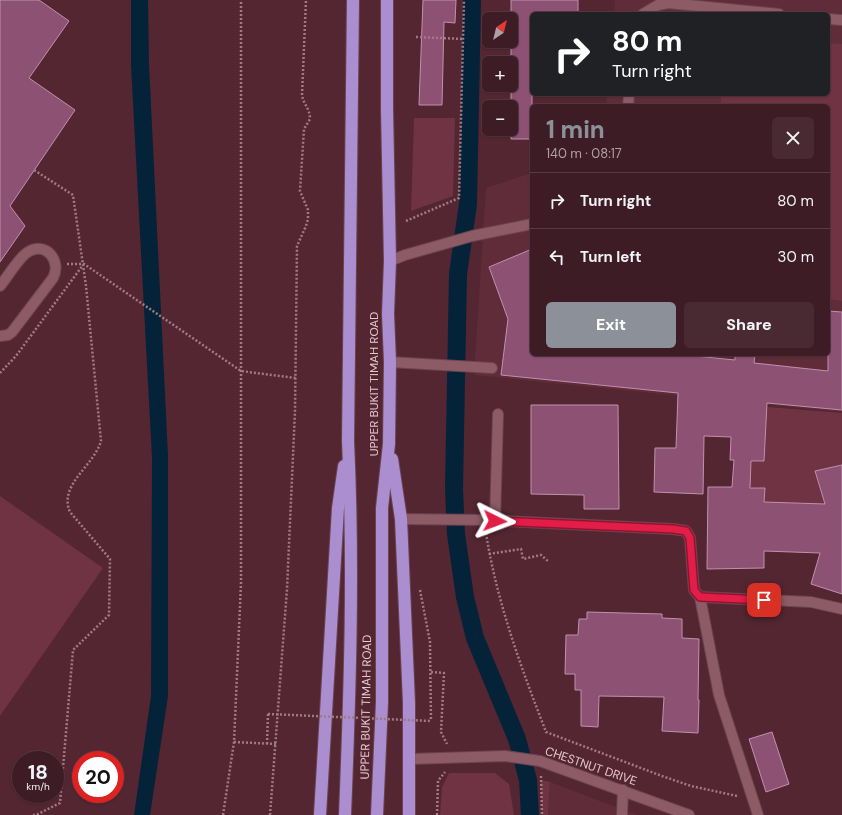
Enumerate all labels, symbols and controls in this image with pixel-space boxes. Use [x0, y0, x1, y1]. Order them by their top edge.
north arrow [482, 12, 518, 48]
map controls [482, 12, 518, 136]
text: 80 m [612, 23, 682, 60]
icon: right [546, 28, 598, 80]
button: + [482, 56, 518, 92]
text: Turn right [612, 59, 692, 83]
button: − [482, 100, 518, 136]
text: 1 min [546, 114, 605, 145]
button: close [772, 117, 814, 159]
text: 140 m · 08:17 [546, 145, 622, 162]
icon: right [546, 190, 568, 212]
text: Turn right [580, 191, 651, 211]
text: 80 m [777, 191, 814, 211]
icon: left [546, 246, 568, 268]
text: Turn left [580, 247, 641, 267]
text: 30 m [778, 247, 814, 267]
button: Exit [546, 302, 676, 348]
button: Share [684, 302, 814, 348]
street label: UPPER BUKIT TIMAH ROAD [366, 312, 382, 456]
position arrow [474, 500, 516, 542]
pin [747, 583, 781, 617]
icon: arrive [753, 589, 775, 611]
street label: UPPER BUKIT TIMAH ROAD [357, 635, 375, 779]
street label: CHESTNUT DRIVE [543, 743, 639, 789]
speed limit sign: 20 [72, 751, 124, 803]
text: 18 [28, 759, 48, 785]
text: km/h [26, 780, 50, 793]

